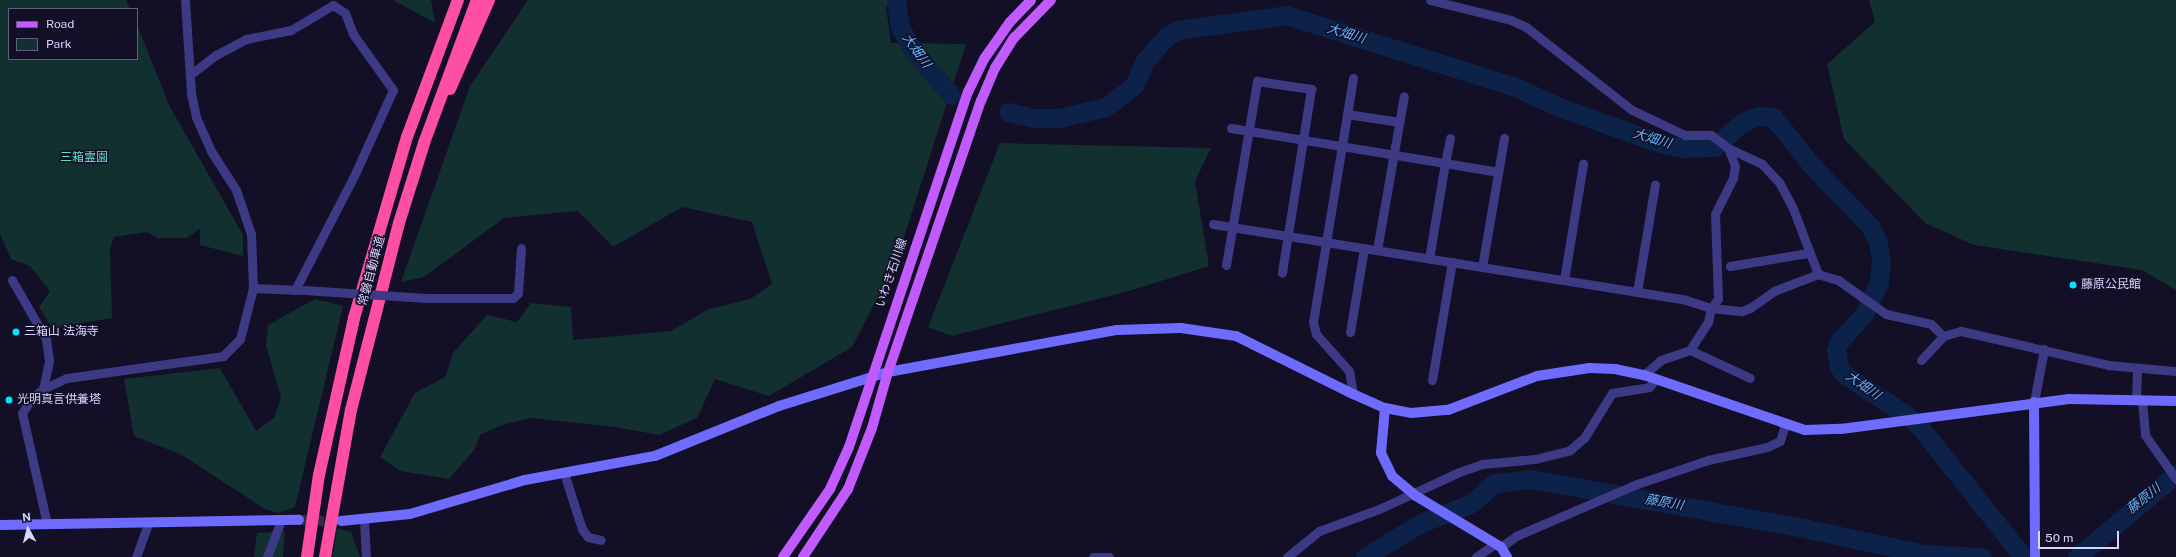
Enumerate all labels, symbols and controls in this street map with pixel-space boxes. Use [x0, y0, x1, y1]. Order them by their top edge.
legend [8, 8, 138, 60]
text: Road [46, 17, 74, 31]
water label: 大畑川 [1325, 21, 1367, 47]
water label: 大畑川 [898, 31, 934, 71]
text: Park [46, 37, 72, 51]
water label: 大畑川 [1631, 126, 1673, 152]
park label: 三箱霊園 [60, 151, 108, 165]
street label: 常磐自動車道 [356, 234, 388, 308]
street label: いわき石川線 [873, 237, 911, 309]
place label: 藤原公民館 [2081, 278, 2141, 292]
marker: 藤原公民館 [2068, 280, 2078, 290]
place label: 三箱山 法海寺 [24, 325, 99, 339]
marker: 三箱山 法海寺 [11, 327, 21, 337]
water label: 大畑川 [1843, 368, 1883, 404]
place label: 光明真言供養塔 [17, 393, 101, 407]
marker: 光明真言供養塔 [4, 395, 14, 405]
water label: 藤原川 [2124, 481, 2164, 517]
water label: 藤原川 [1643, 492, 1685, 514]
north arrow [8, 509, 48, 549]
text: N [22, 511, 32, 524]
scale bar [2040, 523, 2121, 549]
text: 50 m [2045, 531, 2073, 545]

